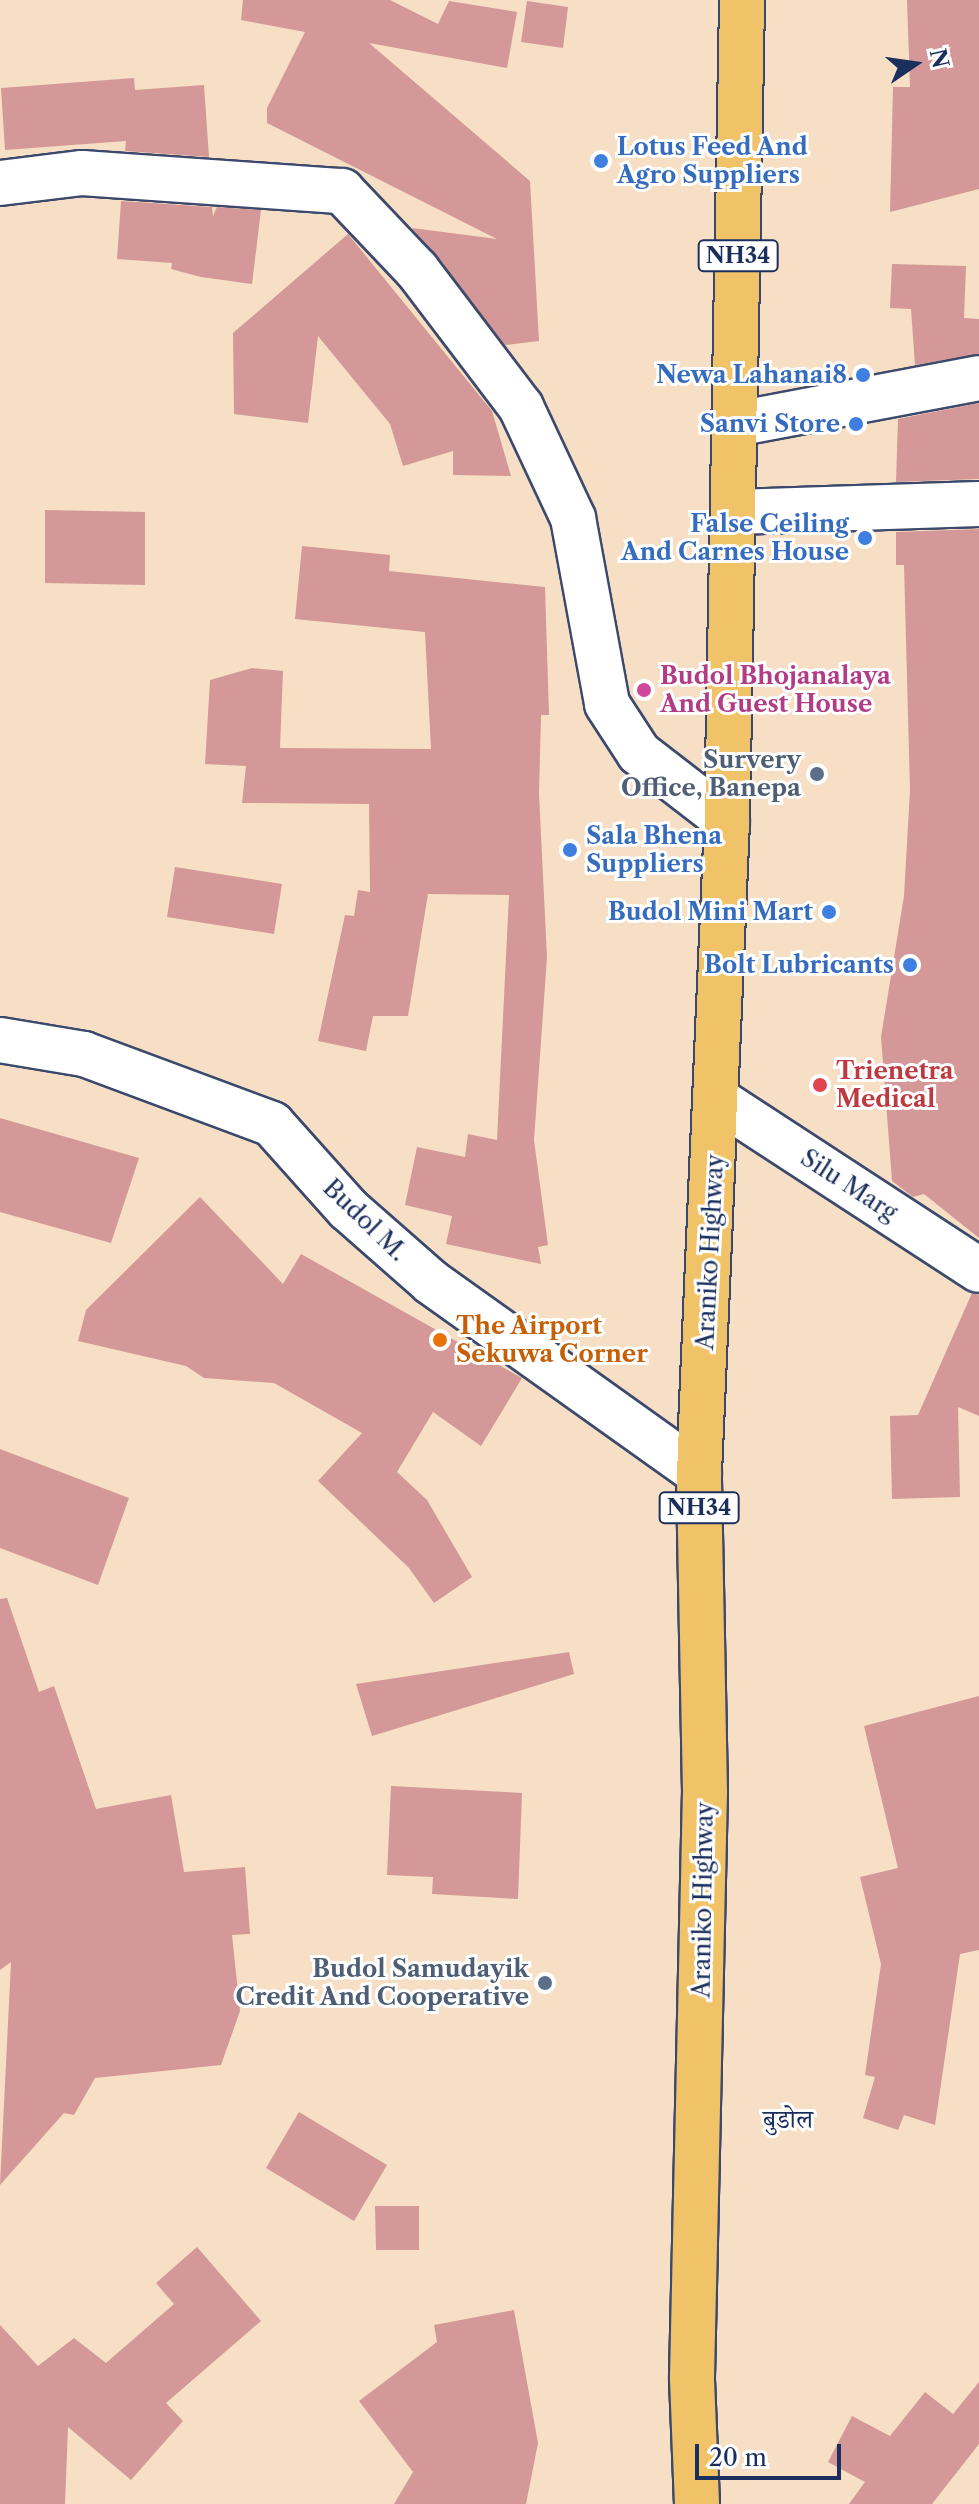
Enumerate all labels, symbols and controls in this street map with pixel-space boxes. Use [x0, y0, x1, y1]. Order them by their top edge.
north arrow [875, 24, 955, 104]
text: N [924, 46, 954, 71]
place label: Lotus Feed And Agro Suppliers [617, 133, 809, 189]
marker: Lotus Feed And Agro Suppliers [592, 152, 610, 170]
road number: NH34 [696, 238, 780, 274]
place label: Newa Lahanai8 [656, 361, 847, 389]
marker: Newa Lahanai8 [854, 366, 872, 384]
place label: Sanvi Store [700, 410, 840, 438]
marker: Sanvi Store [847, 415, 865, 433]
place label: False Ceiling And Carnes House [621, 510, 849, 566]
marker: False Ceiling And Carnes House [856, 529, 874, 547]
place label: Budol Bhojanalaya And Guest House [660, 662, 891, 718]
marker: Budol Bhojanalaya And Guest House [635, 681, 653, 699]
place label: Survery Office, Banepa [621, 746, 801, 802]
marker: Survery Office, Banepa [808, 765, 826, 783]
place label: Sala Bhena Suppliers [586, 822, 722, 878]
marker: Sala Bhena Suppliers [561, 841, 579, 859]
place label: Budol Mini Mart [608, 898, 813, 926]
marker: Budol Mini Mart [820, 903, 838, 921]
place label: Bolt Lubricants [704, 951, 894, 979]
marker: Bolt Lubricants [901, 956, 919, 974]
place label: Trienetra Medical [836, 1057, 954, 1113]
marker: Trienetra Medical [811, 1076, 829, 1094]
street label: Silu Marg [795, 1143, 903, 1227]
street label: Araniko Highway [690, 1153, 730, 1351]
street label: Budol M. [317, 1173, 413, 1267]
place label: The Airport Sekuwa Corner [456, 1312, 648, 1368]
marker: The Airport Sekuwa Corner [431, 1331, 449, 1349]
road number: NH34 [657, 1490, 741, 1526]
street label: Araniko Highway [687, 1802, 719, 1998]
place label: Budol Samudayik Credit And Cooperative [235, 1955, 529, 2011]
marker: Budol Samudayik Credit And Cooperative [536, 1974, 554, 1992]
district label: बुडोल [763, 2104, 813, 2136]
scale bar [699, 2428, 845, 2478]
text: 20 m [709, 2443, 767, 2472]

